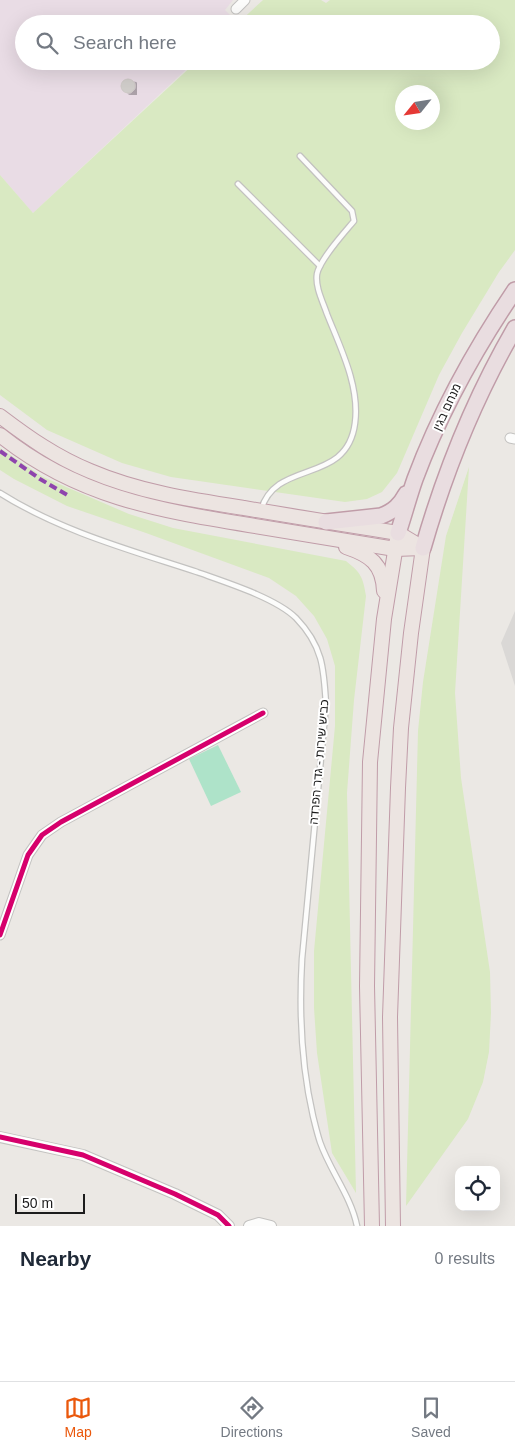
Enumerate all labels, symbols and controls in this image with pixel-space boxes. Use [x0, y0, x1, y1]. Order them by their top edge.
search box [15, 15, 500, 70]
icon: search [33, 29, 61, 57]
text: Search here [73, 32, 177, 53]
north arrow [395, 85, 440, 130]
street label: מנחם בגין [430, 381, 464, 433]
street label: כביש שירות - גדר הפרדה [307, 699, 331, 825]
map controls [455, 1166, 500, 1211]
button: locate [455, 1166, 500, 1211]
scale bar [15, 1191, 85, 1214]
text: 50 m [22, 1195, 53, 1211]
text: Nearby [20, 1247, 91, 1270]
text: 0 results [435, 1250, 495, 1267]
tab: Map [64, 1394, 92, 1440]
tab: Directions [221, 1394, 283, 1440]
tab: Saved [411, 1394, 451, 1440]

